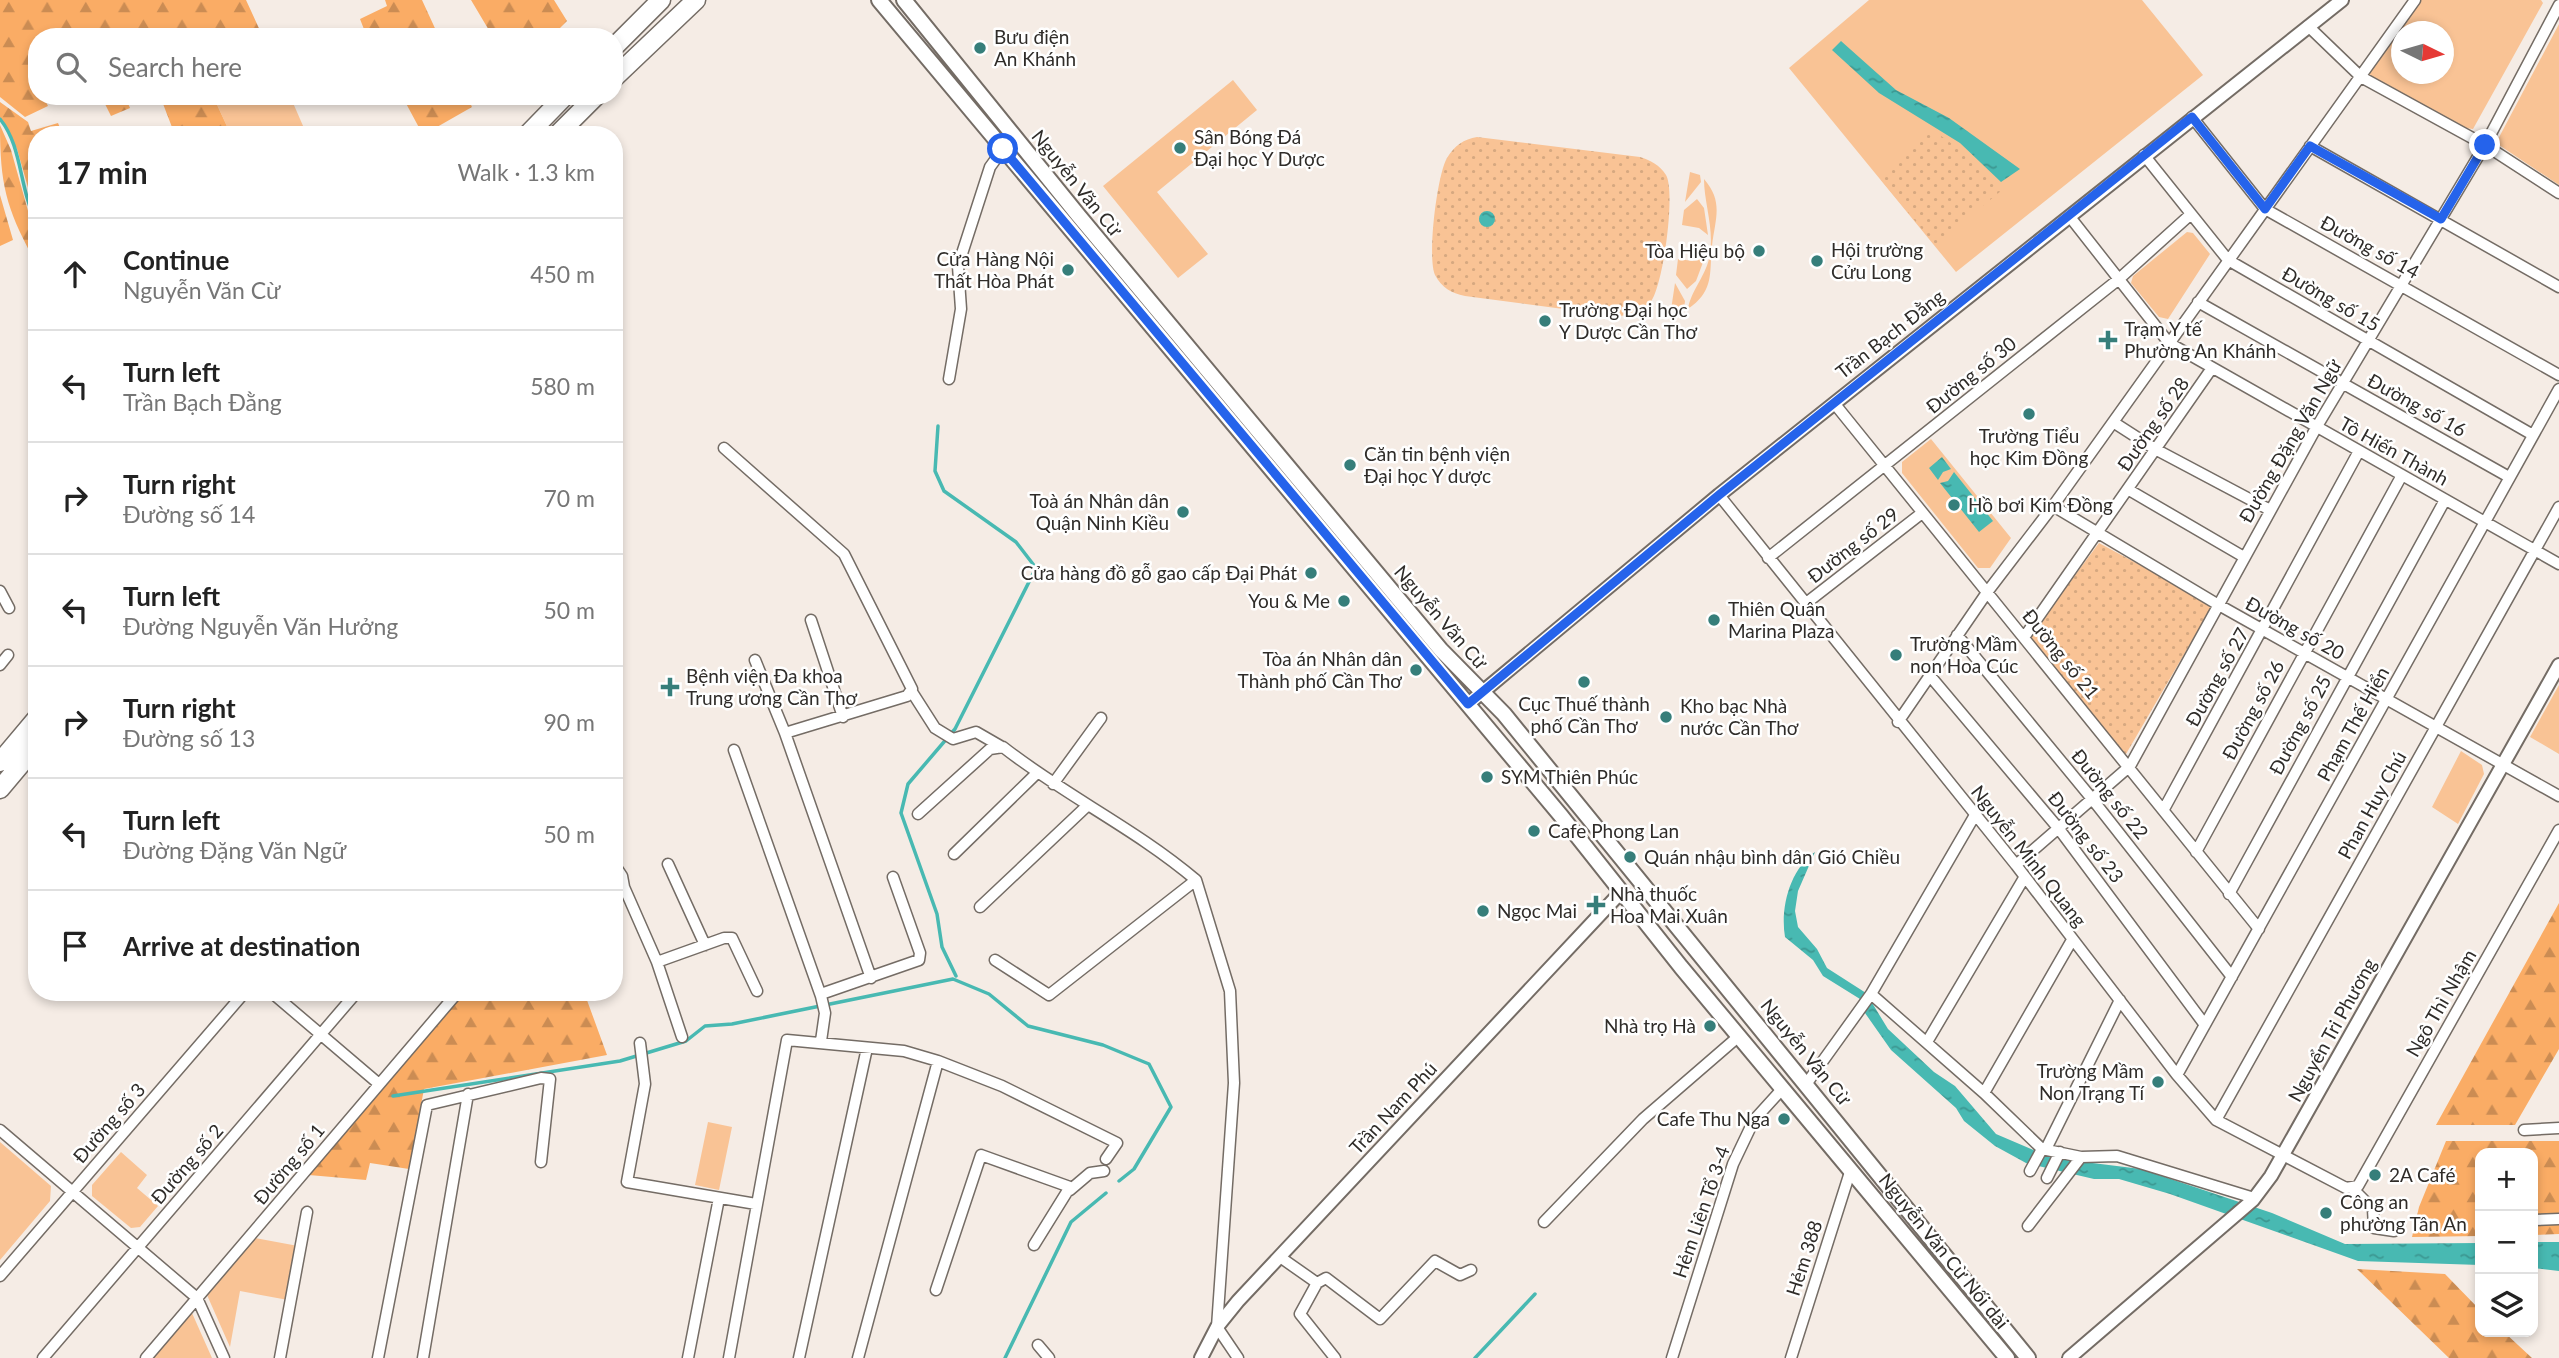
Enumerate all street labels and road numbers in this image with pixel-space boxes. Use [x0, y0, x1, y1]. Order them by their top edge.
street label: Nguyễn Văn Cừ [1028, 125, 1128, 241]
street label: Đường số 14 [2317, 210, 2424, 283]
street label: Đường số 15 [2278, 261, 2384, 336]
street label: Trần Bạch Đằng [1831, 284, 1949, 383]
street label: Đường số 30 [1921, 331, 2020, 418]
street label: Đường Đặng Văn Ngữ [2233, 354, 2346, 526]
street label: Đường số 16 [2364, 368, 2471, 441]
street label: Đường số 28 [2112, 372, 2193, 475]
street label: Tô Hiến Thành [2336, 411, 2453, 490]
street label: Đường số 29 [1803, 502, 1903, 587]
street label: Nguyễn Văn Cừ [1390, 560, 1493, 674]
street label: Đường số 20 [2242, 591, 2349, 664]
street label: Đường số 21 [2018, 604, 2105, 703]
street label: Đường số 27 [2180, 623, 2253, 730]
street label: Đường số 26 [2217, 656, 2288, 763]
street label: Phạm Thế Hiển [2312, 662, 2394, 785]
street label: Đường số 25 [2264, 671, 2335, 778]
street label: Đường số 22 [2067, 744, 2154, 843]
street label: Phan Huy Chú [2332, 747, 2411, 863]
street label: Nguyễn Minh Quang [1967, 780, 2092, 931]
street label: Đường số 23 [2044, 787, 2129, 887]
street label: Ngô Thì Nhậm [2401, 945, 2481, 1061]
street label: Nguyển Tri Phương [2283, 954, 2381, 1106]
street label: Nguyễn Văn Cừ [1757, 994, 1857, 1110]
street label: Trần Nam Phú [1344, 1057, 1441, 1158]
street label: Đường số 3 [68, 1078, 150, 1167]
street label: Đường số 2 [146, 1119, 228, 1208]
street label: Đường số 1 [248, 1119, 329, 1209]
street label: Hẻm Liên Tổ 3-4 [1667, 1143, 1734, 1281]
street label: Nguyễn Văn Cừ Nối dài [1875, 1168, 2014, 1333]
street label: Hẻm 388 [1781, 1217, 1826, 1298]

